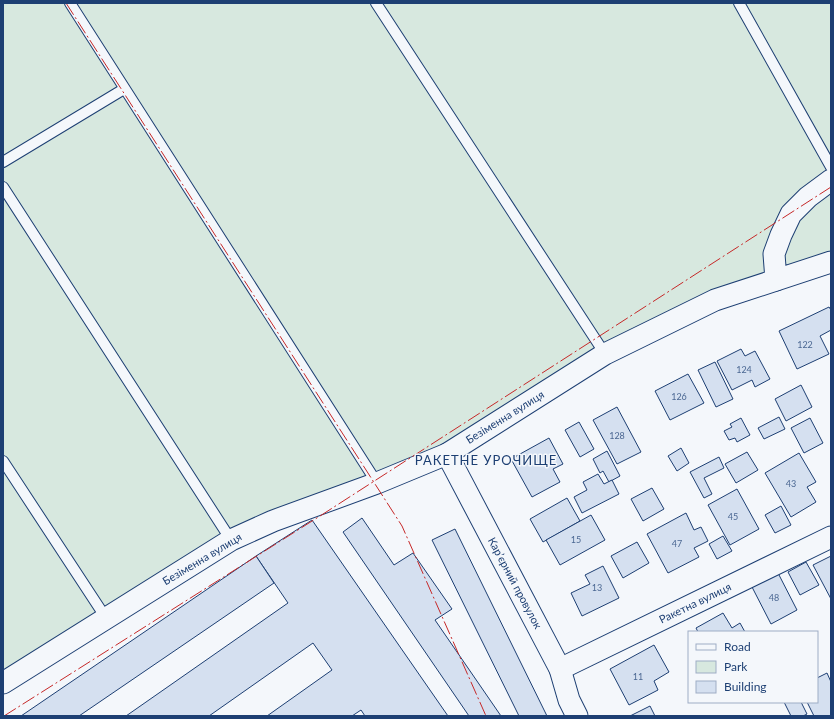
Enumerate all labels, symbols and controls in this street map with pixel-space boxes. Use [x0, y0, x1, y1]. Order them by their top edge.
house number: 122 [797, 339, 813, 350]
house number: 124 [736, 364, 752, 375]
street label: Безіменна вулиця [463, 387, 546, 446]
house number: 126 [671, 391, 687, 402]
house number: 128 [609, 430, 625, 441]
district label: РАКЕТНЕ УРОЧИЩЕ [415, 452, 557, 468]
house number: 43 [786, 478, 796, 489]
house number: 45 [728, 511, 738, 522]
street label: Безіменна вулиця [160, 530, 244, 587]
house number: 15 [571, 534, 581, 545]
street label: Карʼєрний провулок [486, 535, 545, 631]
house number: 47 [672, 538, 682, 549]
street label: Ракетна вулиця [657, 580, 733, 626]
house number: 13 [592, 582, 602, 593]
house number: 48 [769, 592, 779, 603]
legend [688, 631, 818, 703]
text: Road [724, 639, 751, 654]
text: Park [724, 659, 748, 674]
house number: 11 [633, 671, 643, 682]
text: Building [724, 679, 767, 694]

